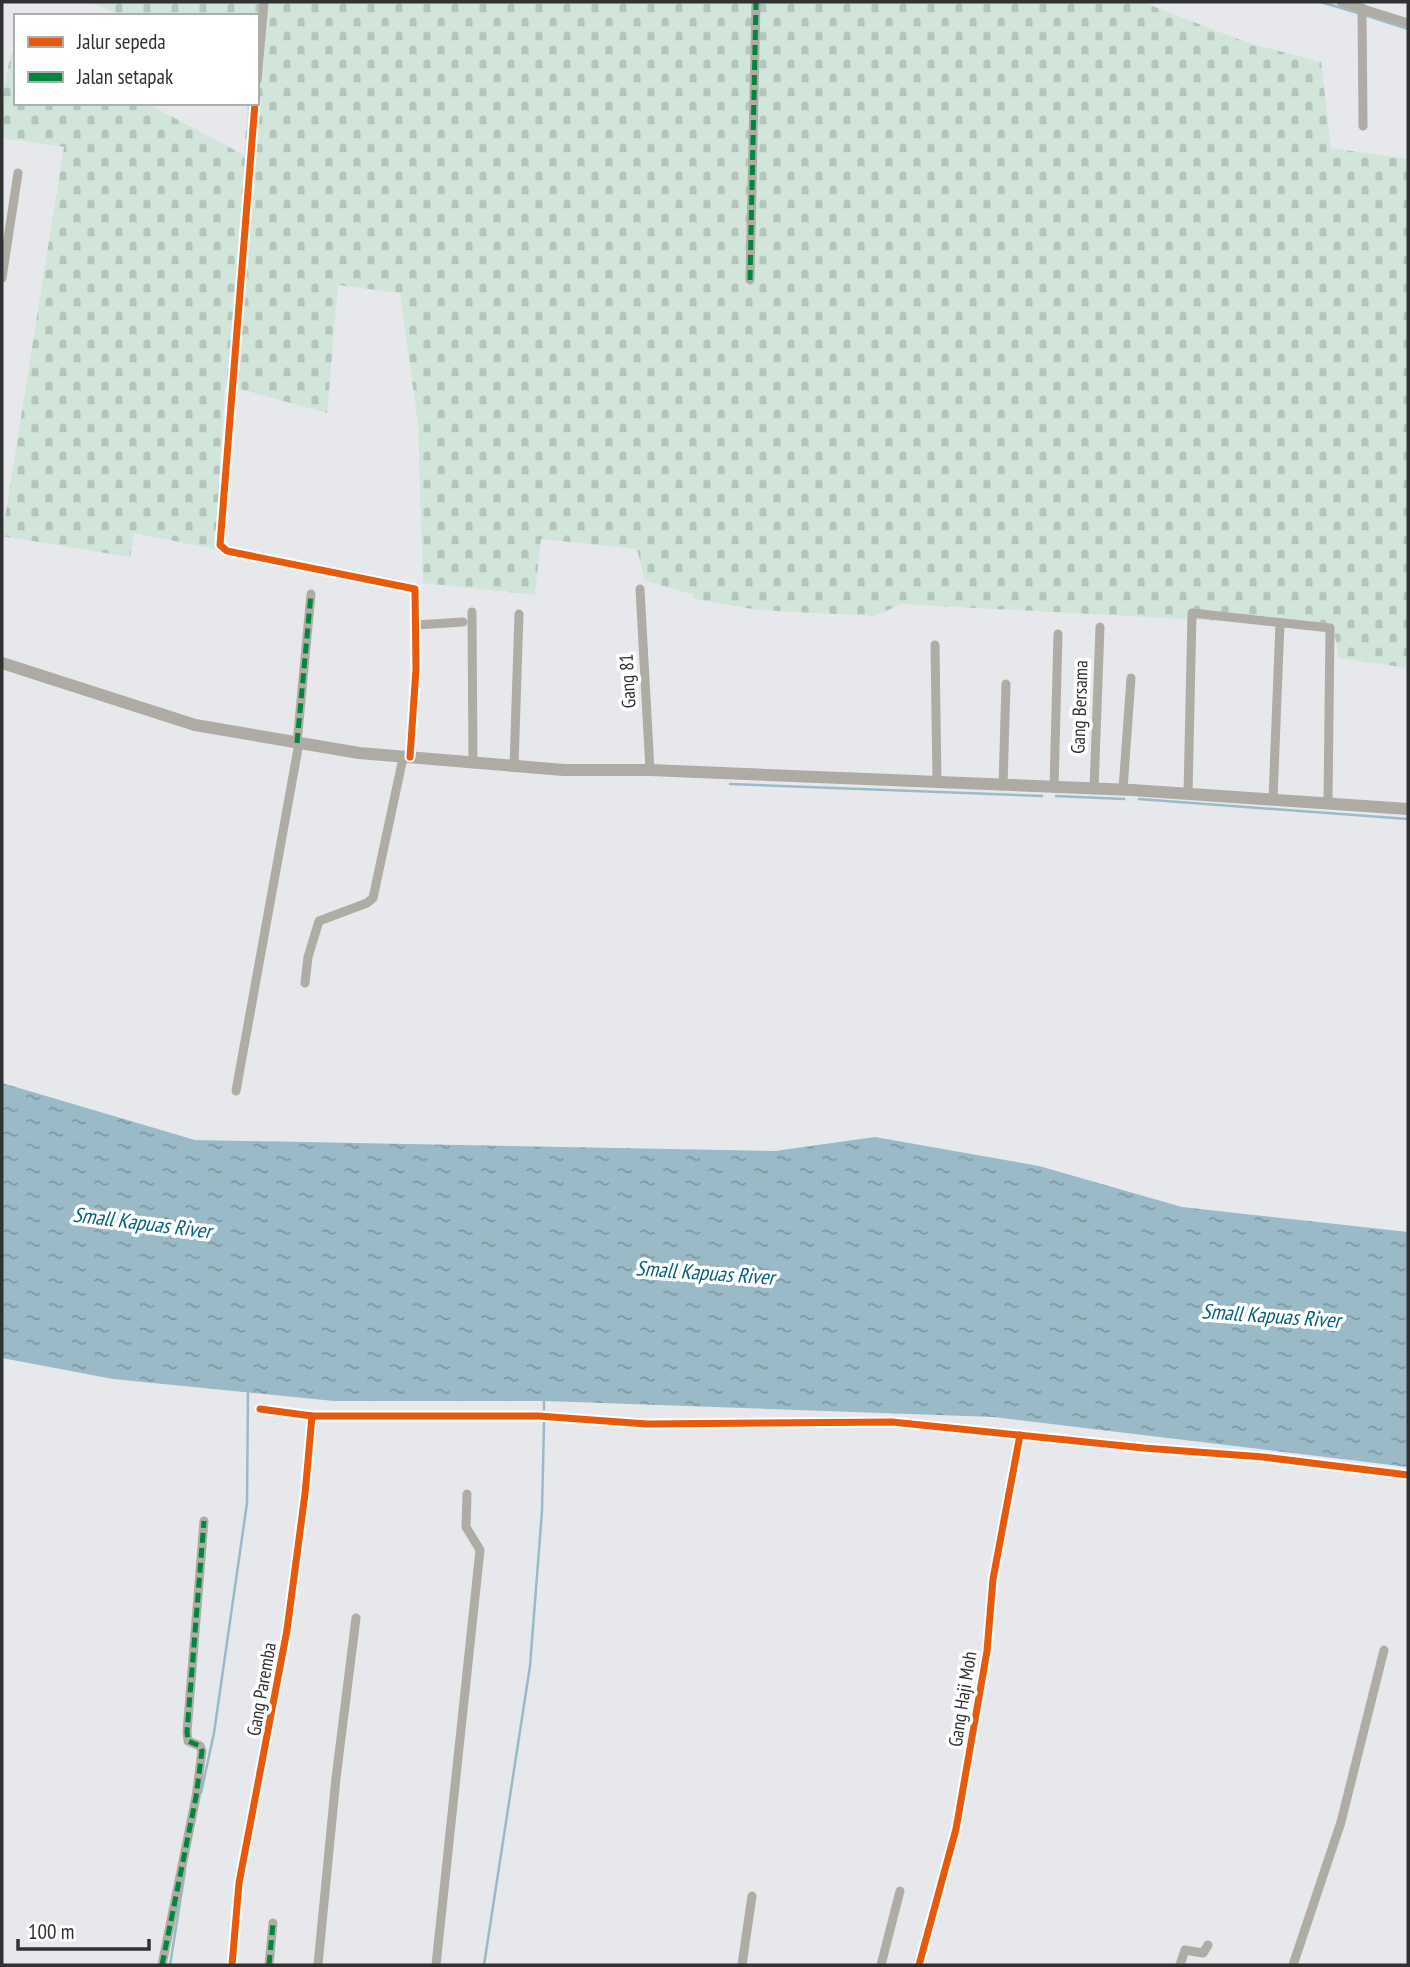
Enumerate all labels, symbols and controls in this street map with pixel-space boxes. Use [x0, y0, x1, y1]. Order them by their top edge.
legend [14, 14, 259, 105]
text: Jalur sepeda [76, 28, 166, 55]
text: Jalan setapak [76, 63, 173, 90]
street label: Gang 81 [614, 653, 640, 709]
street label: Gang Bersama [1065, 660, 1093, 754]
water label: Small Kapuas River [71, 1201, 216, 1245]
water label: Small Kapuas River [635, 1254, 779, 1291]
water label: Small Kapuas River [1201, 1297, 1345, 1334]
street label: Gang Paremba [241, 1640, 281, 1738]
street label: Gang Haji Moh [943, 1650, 981, 1748]
scale bar [18, 1908, 149, 1952]
text: 100 m [28, 1918, 74, 1945]

